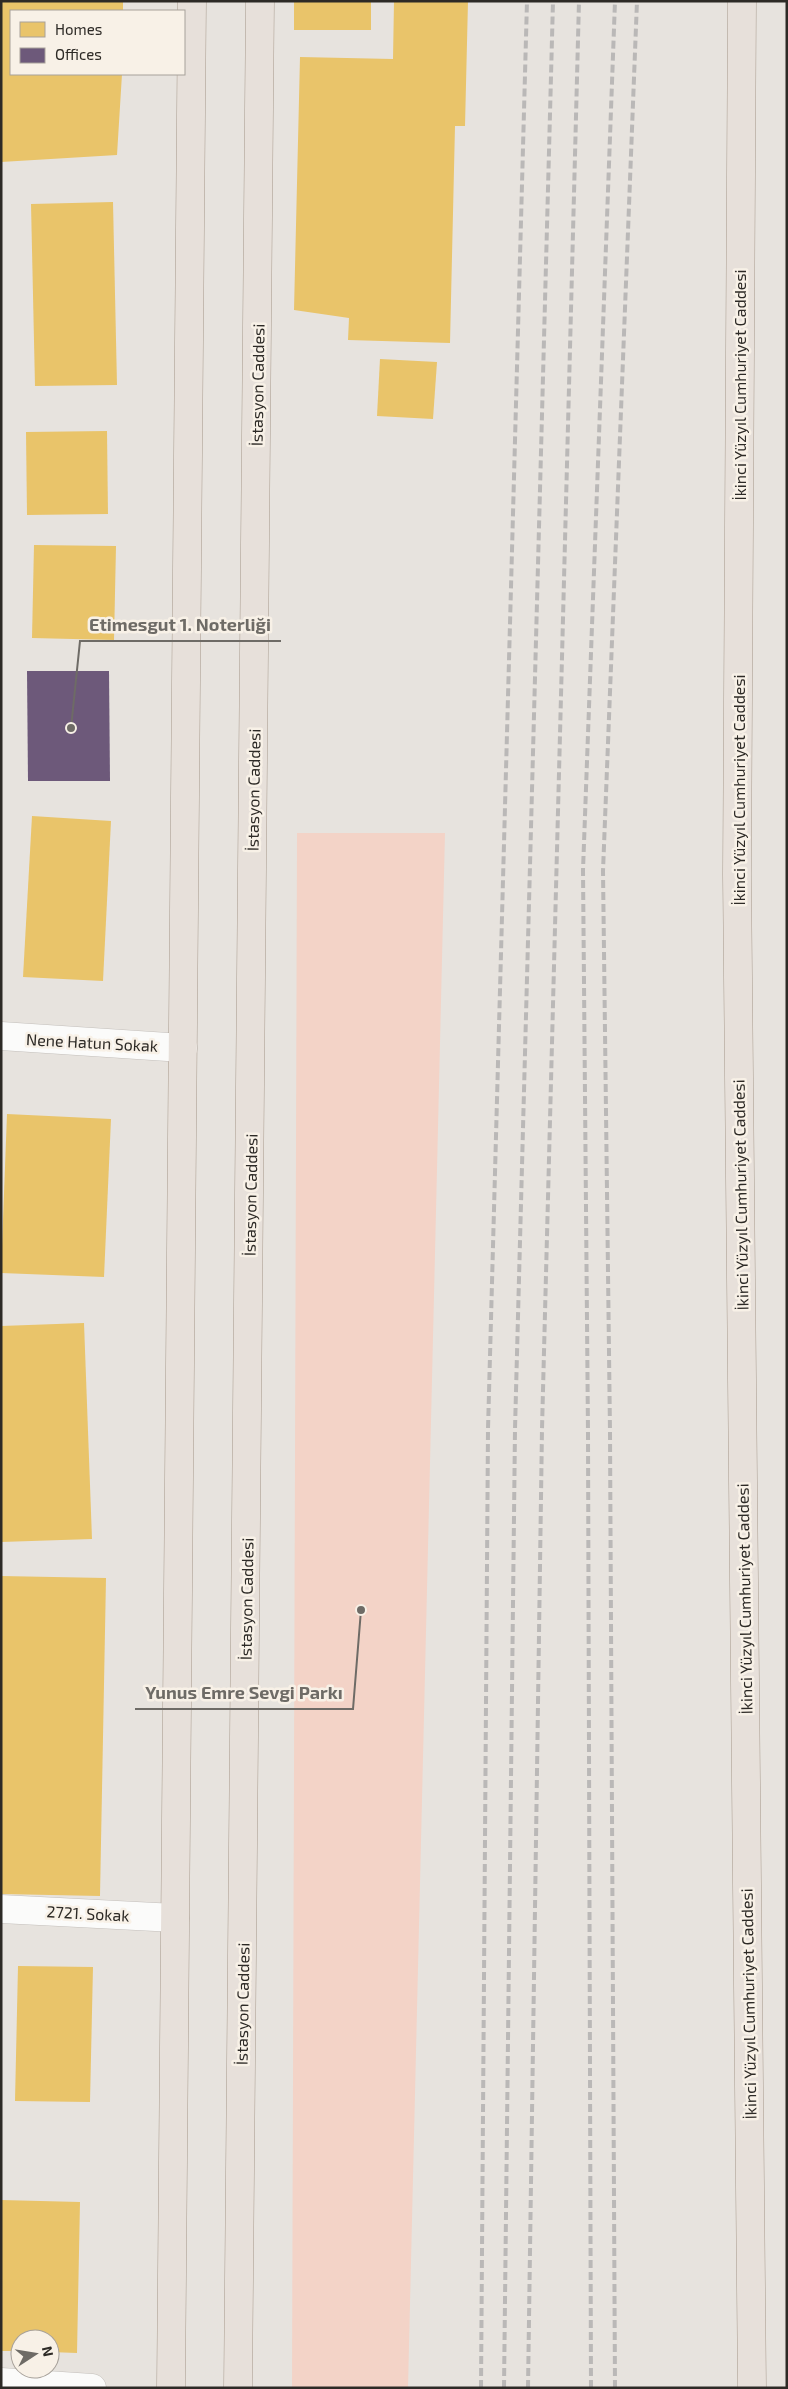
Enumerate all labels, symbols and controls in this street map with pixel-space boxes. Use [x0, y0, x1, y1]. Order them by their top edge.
legend [10, 10, 185, 75]
text: Homes [55, 20, 102, 38]
text: Offices [55, 45, 102, 63]
street label: İkinci Yüzyıl Cumhuriyet Caddesi [730, 269, 749, 501]
street label: İstasyon Caddesi [246, 324, 268, 446]
callout: Etimesgut 1. Noterliği [80, 608, 281, 641]
text: Etimesgut 1. Noterliği [89, 613, 271, 635]
street label: İkinci Yüzyıl Cumhuriyet Caddesi [729, 674, 748, 906]
street label: İstasyon Caddesi [242, 729, 264, 851]
street label: Nene Hatun Sokak [26, 1029, 158, 1055]
street label: İkinci Yüzyıl Cumhuriyet Caddesi [728, 1079, 752, 1311]
street label: İstasyon Caddesi [239, 1134, 261, 1256]
street label: İkinci Yüzyıl Cumhuriyet Caddesi [732, 1483, 756, 1715]
street label: İstasyon Caddesi [235, 1538, 257, 1660]
callout: Yunus Emre Sevgi Parkı [135, 1676, 353, 1709]
text: Yunus Emre Sevgi Parkı [145, 1681, 343, 1703]
street label: İkinci Yüzyıl Cumhuriyet Caddesi [736, 1888, 760, 2120]
street label: 2721. Sokak [46, 1901, 130, 1925]
street label: İstasyon Caddesi [231, 1943, 253, 2065]
north arrow [10, 2329, 60, 2379]
text: N [39, 2344, 58, 2358]

